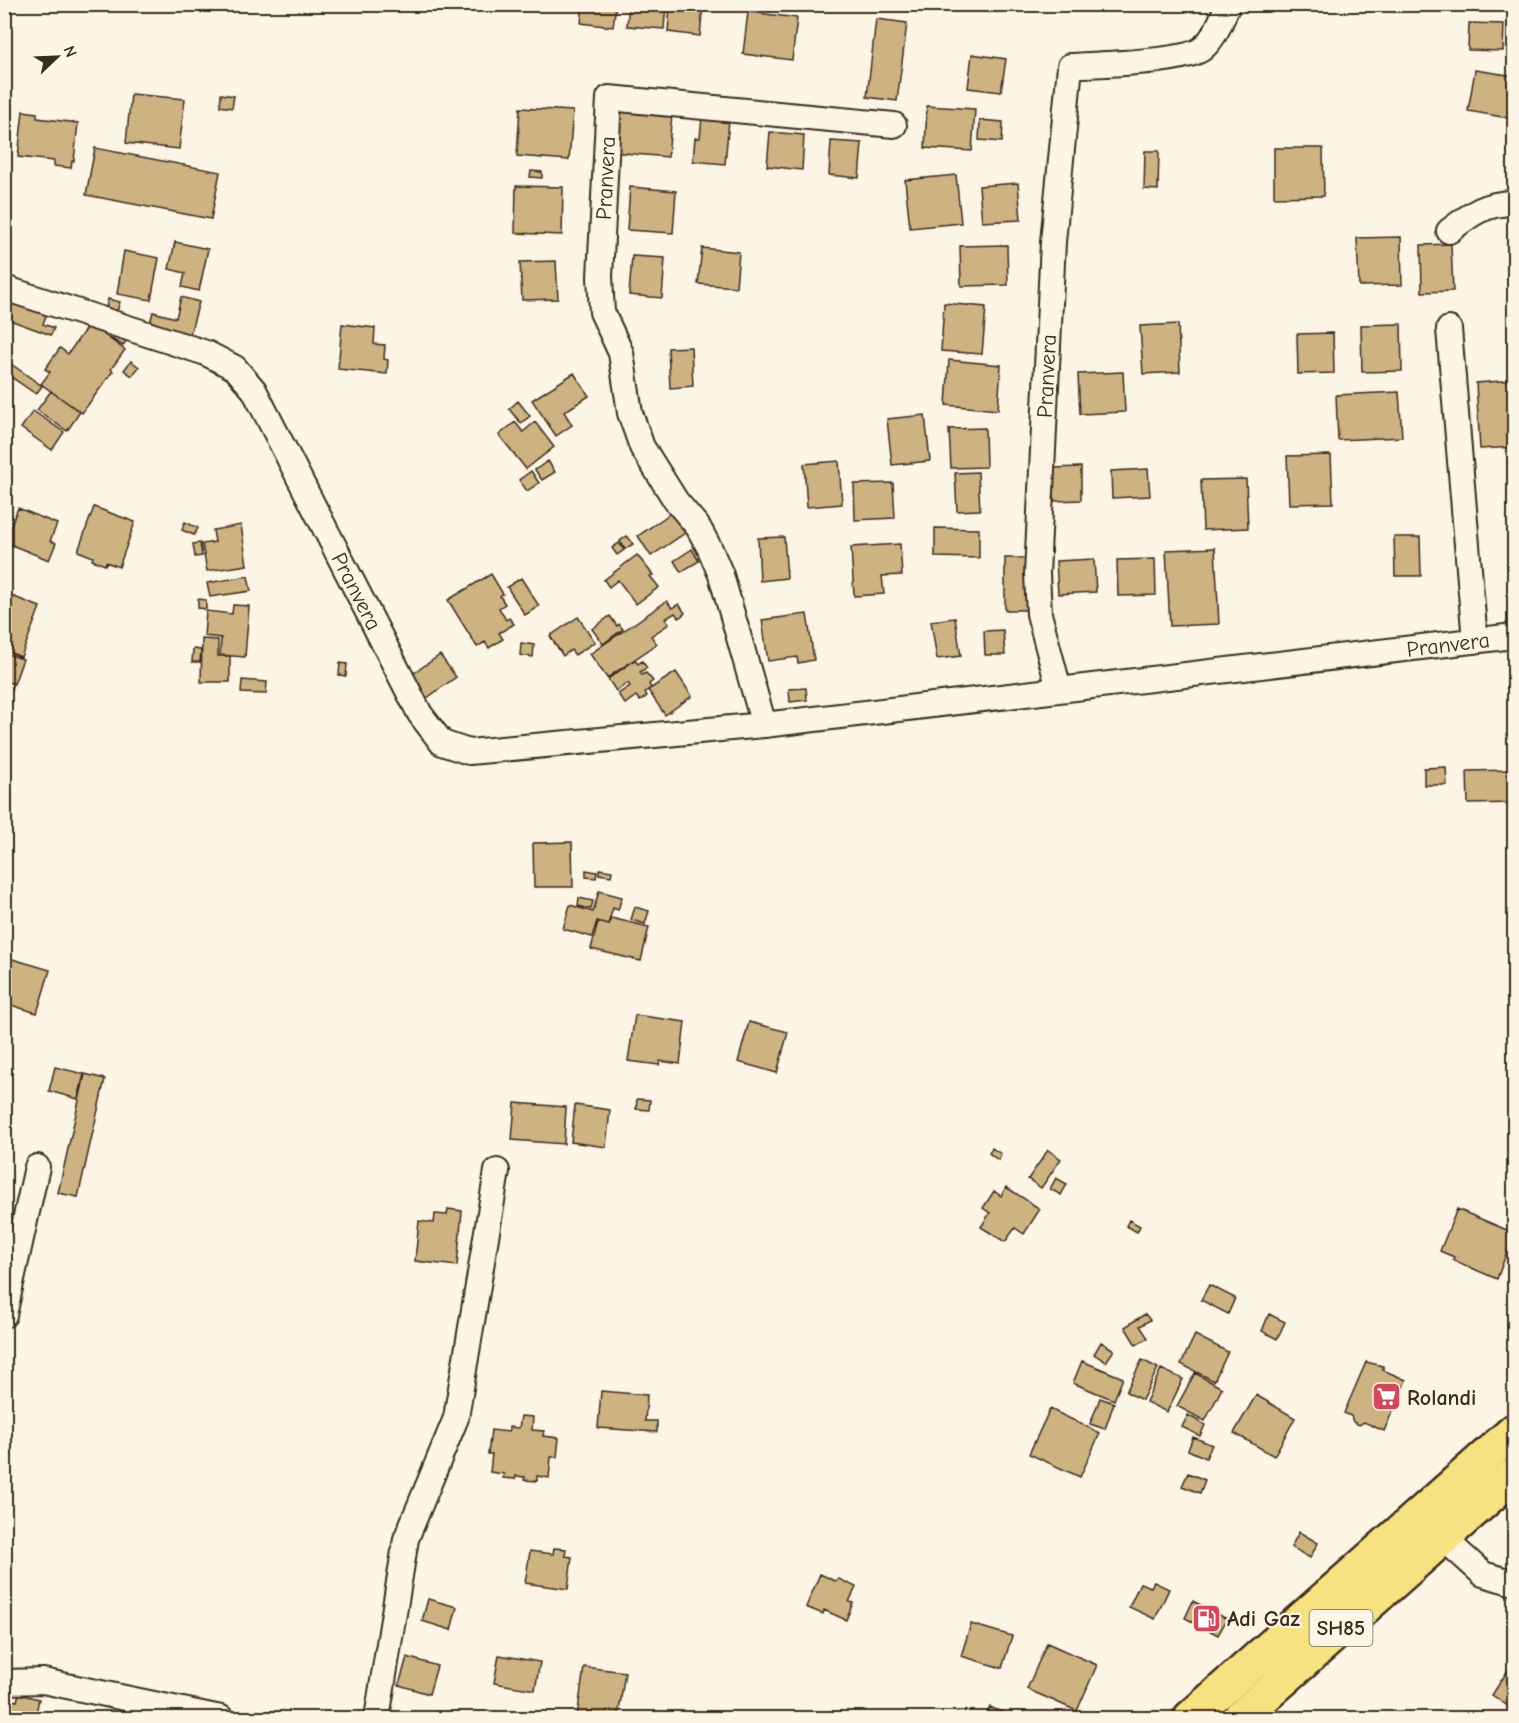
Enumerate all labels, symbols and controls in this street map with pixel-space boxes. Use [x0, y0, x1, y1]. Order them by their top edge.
north arrow [27, 27, 87, 87]
text: N [60, 43, 80, 60]
street label: Pranvera [591, 136, 621, 220]
street label: Pranvera [1032, 334, 1062, 418]
street label: Pranvera [326, 548, 387, 635]
street label: Pranvera [1405, 627, 1491, 663]
supermarket icon: Rolandi [1370, 1381, 1402, 1413]
place label: Rolandi [1407, 1385, 1476, 1411]
fuel station icon: Adi Gaz [1190, 1602, 1222, 1634]
place label: Adi Gaz [1227, 1606, 1301, 1632]
road number: SH85 [1310, 1610, 1372, 1646]

